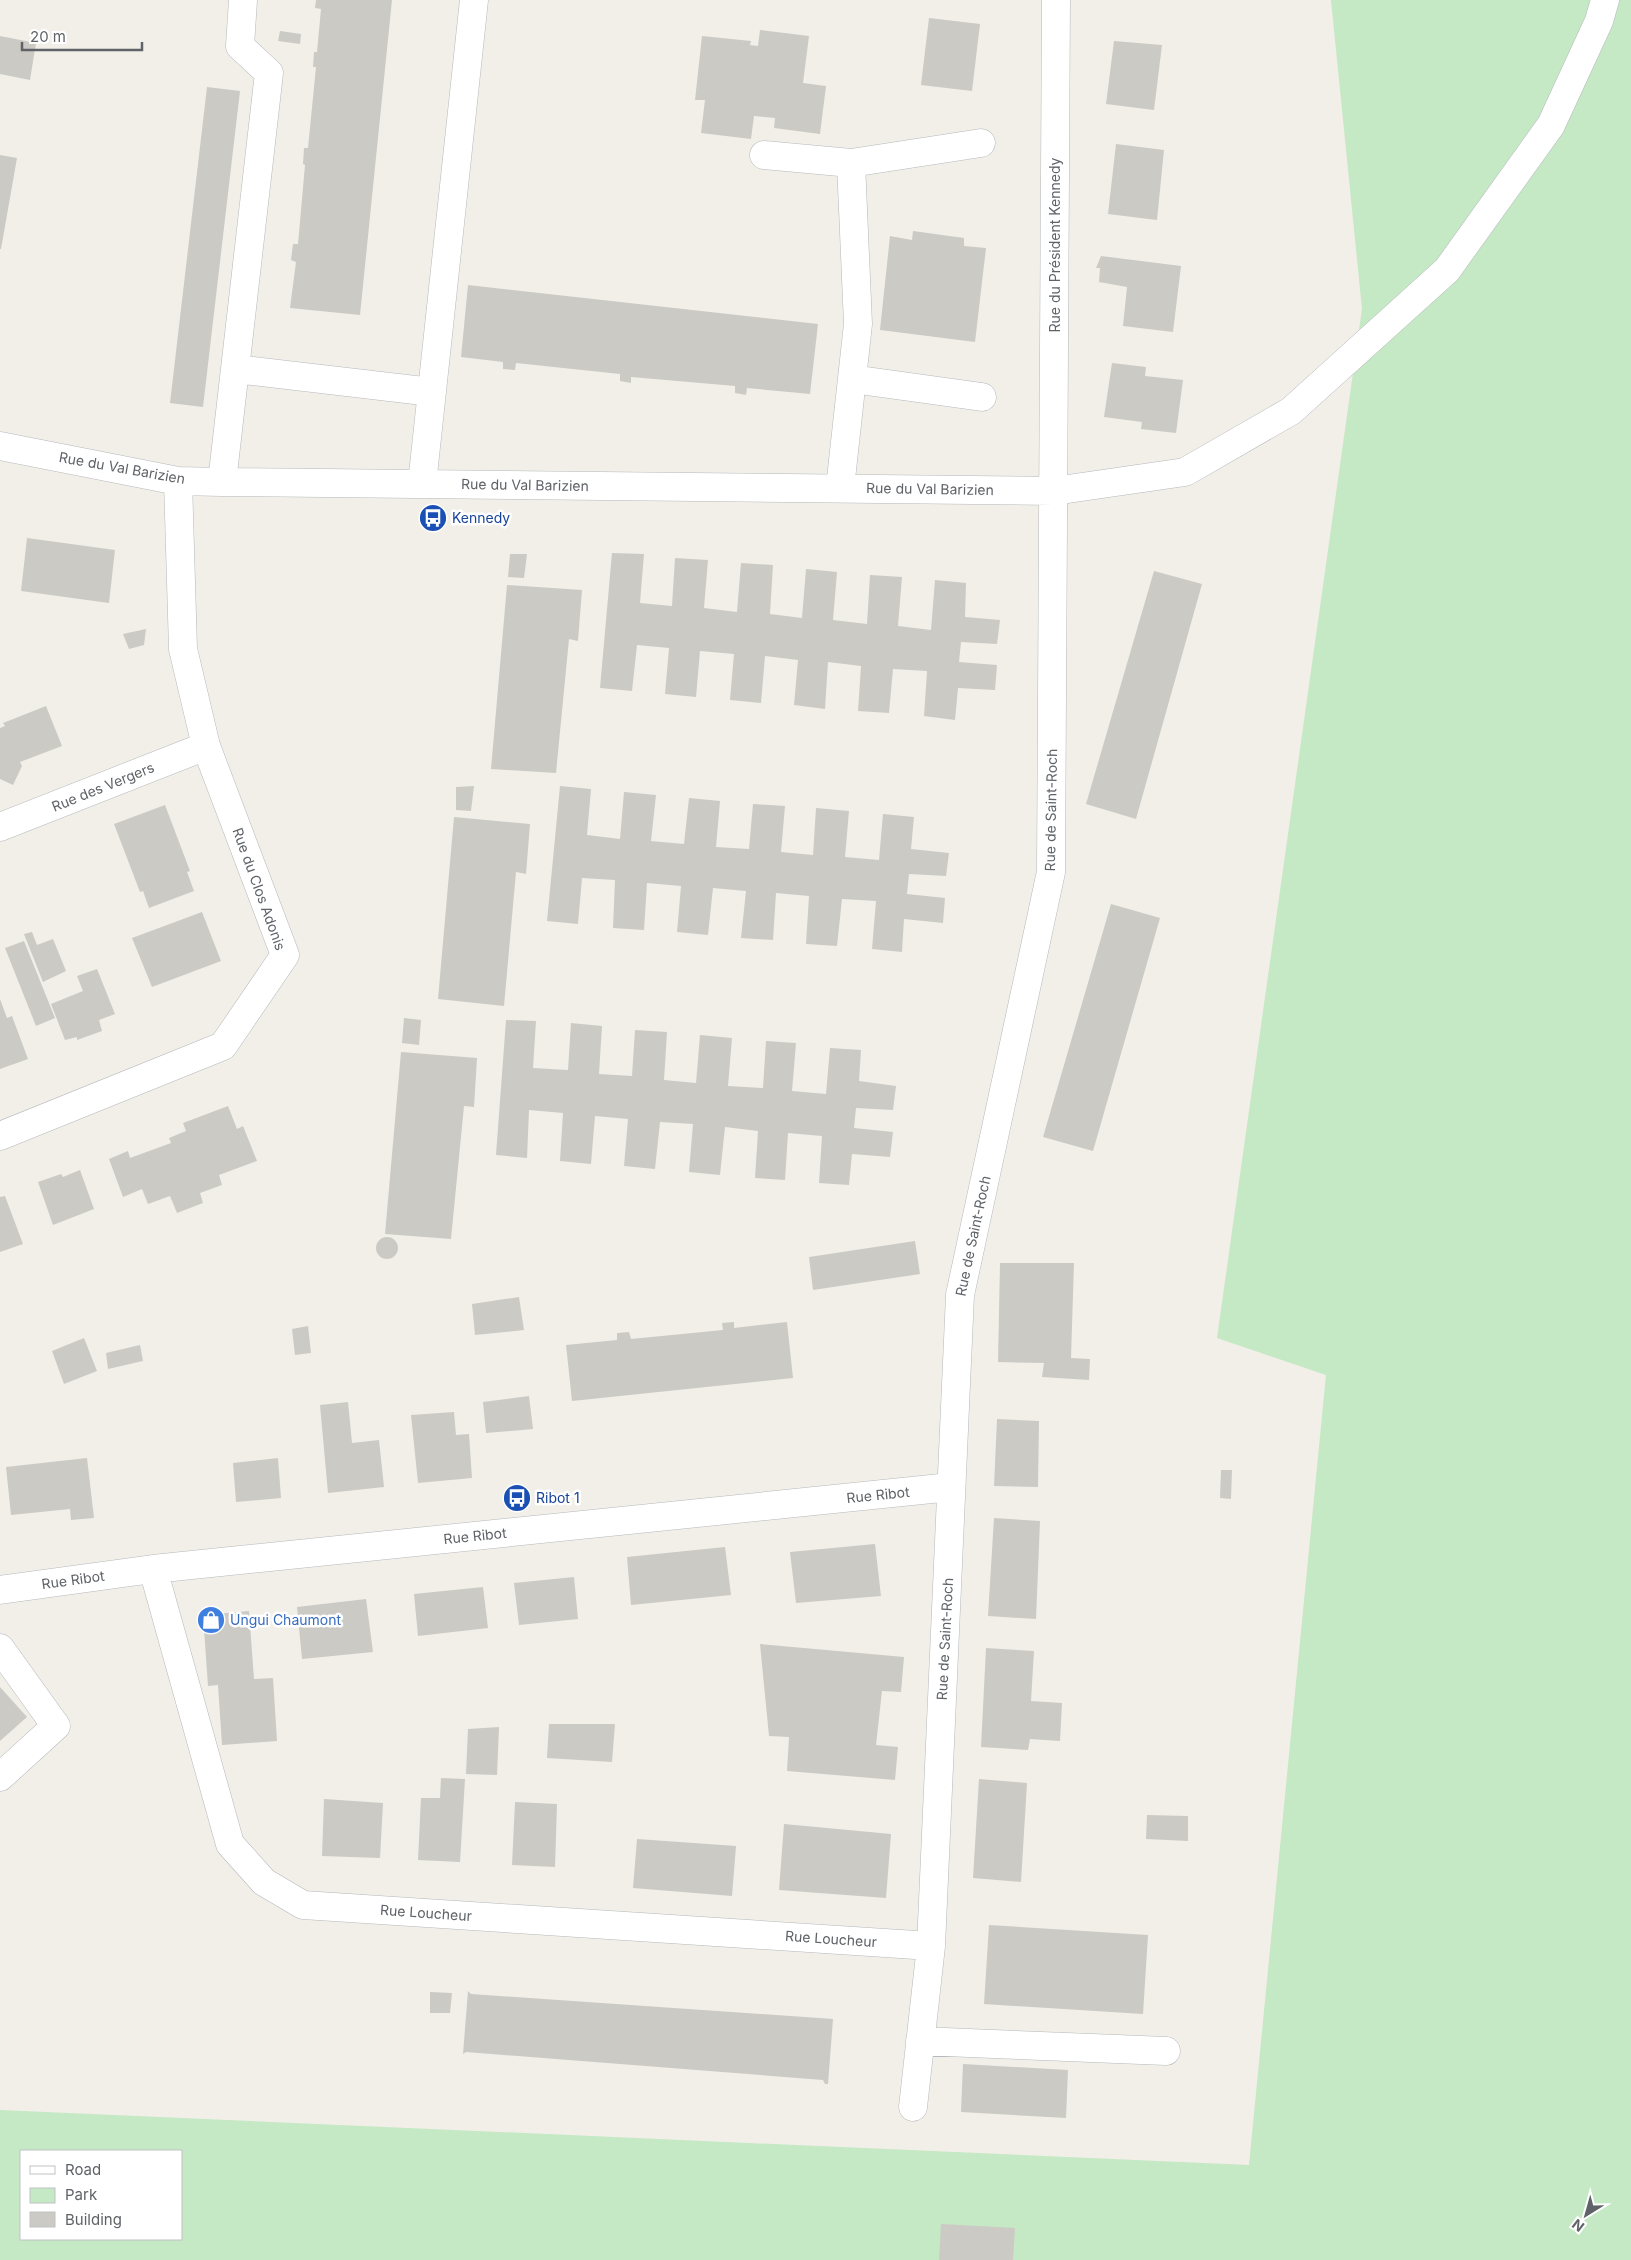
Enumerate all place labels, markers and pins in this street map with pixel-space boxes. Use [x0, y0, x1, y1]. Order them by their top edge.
bus stop icon: Kennedy [418, 503, 448, 533]
place label: Kennedy [452, 509, 510, 526]
bus stop icon: Ribot 1 [502, 1483, 532, 1513]
place label: Ribot 1 [536, 1489, 580, 1506]
shop icon: Ungui Chaumont [196, 1605, 226, 1635]
place label: Ungui Chaumont [230, 1611, 341, 1628]

